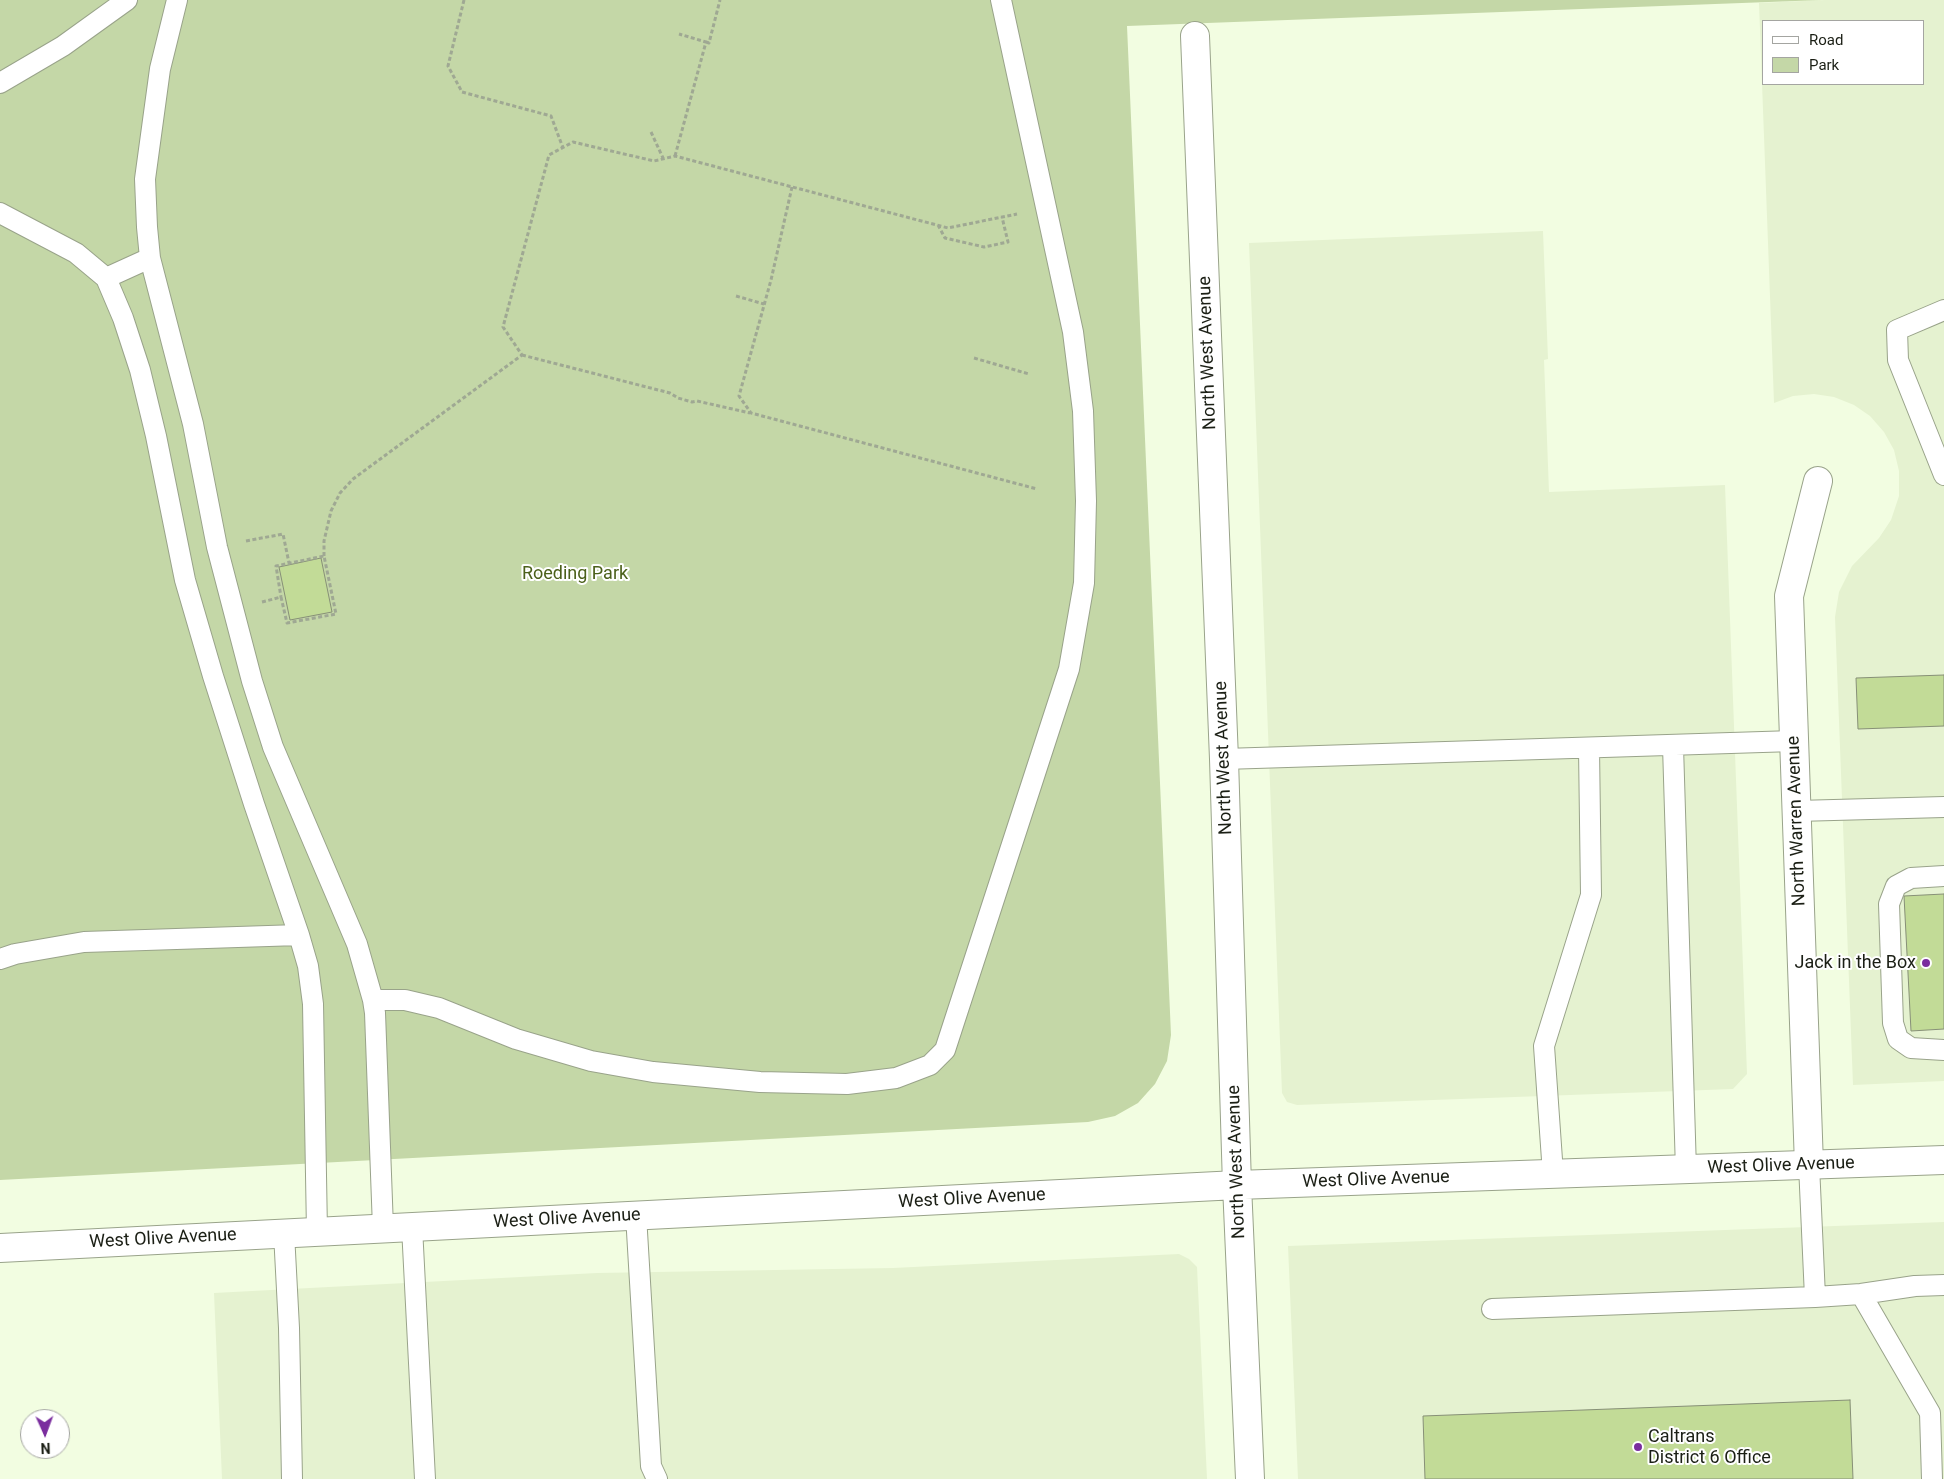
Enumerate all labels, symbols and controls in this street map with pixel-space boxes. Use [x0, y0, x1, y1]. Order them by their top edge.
legend [1762, 20, 1924, 85]
text: Road [1809, 31, 1843, 49]
text: Park [1809, 56, 1839, 74]
street label: North West Avenue [1195, 276, 1221, 430]
park label: Roeding Park [522, 563, 628, 585]
street label: North West Avenue [1211, 681, 1237, 835]
street label: North Warren Avenue [1783, 736, 1811, 906]
place label: Jack in the Box [1794, 952, 1916, 974]
marker: Jack in the Box [1920, 957, 1932, 969]
street label: North West Avenue [1224, 1085, 1250, 1239]
street label: West Olive Avenue [1707, 1153, 1855, 1179]
street label: West Olive Avenue [1302, 1167, 1450, 1193]
street label: West Olive Avenue [898, 1184, 1046, 1214]
street label: West Olive Avenue [493, 1204, 641, 1234]
street label: West Olive Avenue [89, 1224, 237, 1254]
north arrow [20, 1409, 70, 1459]
place label: Caltrans District 6 Office [1648, 1426, 1771, 1468]
text: N [40, 1440, 51, 1456]
marker: Caltrans District 6 Office [1632, 1441, 1644, 1453]

